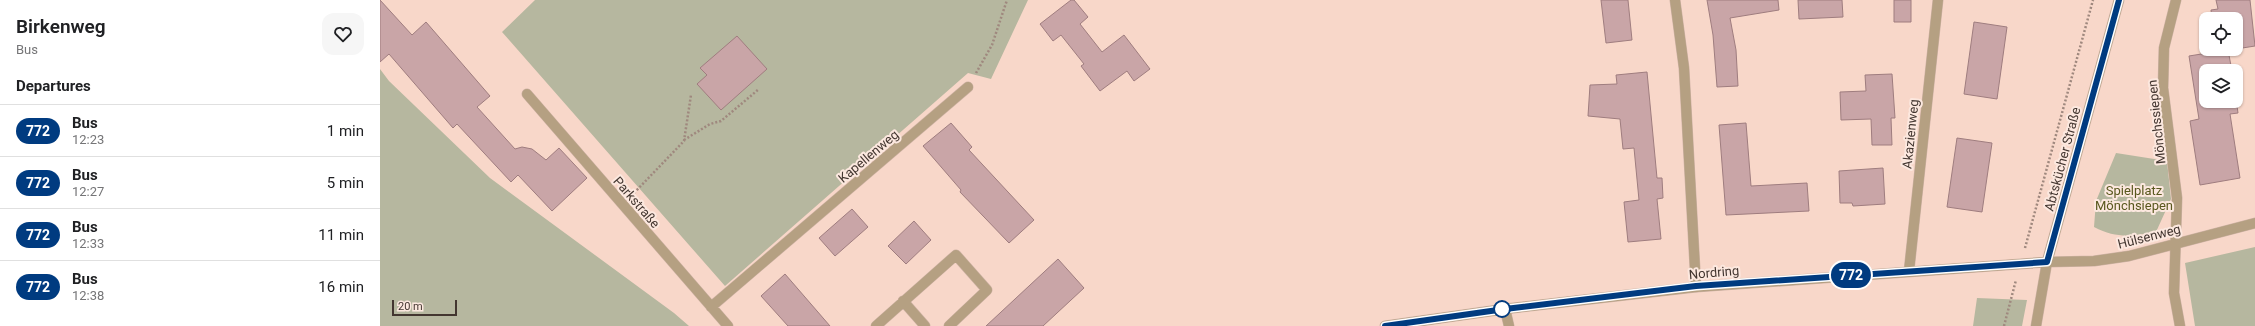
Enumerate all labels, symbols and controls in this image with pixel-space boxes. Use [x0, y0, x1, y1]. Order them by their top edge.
map controls [2199, 12, 2243, 108]
button: locate [2199, 12, 2243, 56]
button: heart [322, 13, 364, 55]
text: Birkenweg [16, 15, 106, 38]
text: Bus [16, 42, 38, 57]
button: layers [2199, 64, 2243, 108]
text: Departures [16, 77, 91, 95]
street label: Mönchssiepen [2145, 79, 2168, 165]
street label: Akazienweg [1899, 99, 1922, 170]
street label: Abtskücher Straße [2041, 106, 2084, 213]
text: Bus [72, 114, 98, 132]
text: 1 min [327, 122, 364, 140]
text: 772 [26, 123, 50, 139]
street label: Kapellenweg [835, 127, 901, 186]
text: 12:23 [72, 132, 104, 147]
text: Bus [72, 166, 98, 184]
text: 5 min [327, 174, 364, 192]
street label: Parkstraße [610, 174, 663, 231]
text: 772 [26, 175, 50, 191]
park label: Spielplatz Mönchsiepen [2095, 183, 2173, 213]
text: 12:27 [72, 184, 104, 199]
text: Bus [72, 218, 98, 236]
street label: Hülsenweg [2116, 221, 2182, 252]
text: 11 min [318, 226, 364, 244]
text: 772 [26, 227, 50, 243]
text: 12:33 [72, 236, 104, 251]
line badge: 772 [1828, 262, 1874, 288]
street label: Nordring [1688, 263, 1740, 282]
text: 772 [1839, 267, 1863, 283]
text: Bus [72, 270, 98, 288]
text: 16 min [318, 278, 364, 296]
text: 772 [26, 279, 50, 295]
text: 12:38 [72, 288, 104, 303]
scale bar [392, 298, 457, 317]
text: 20 m [398, 300, 423, 313]
unlabelled marker [1493, 300, 1511, 318]

